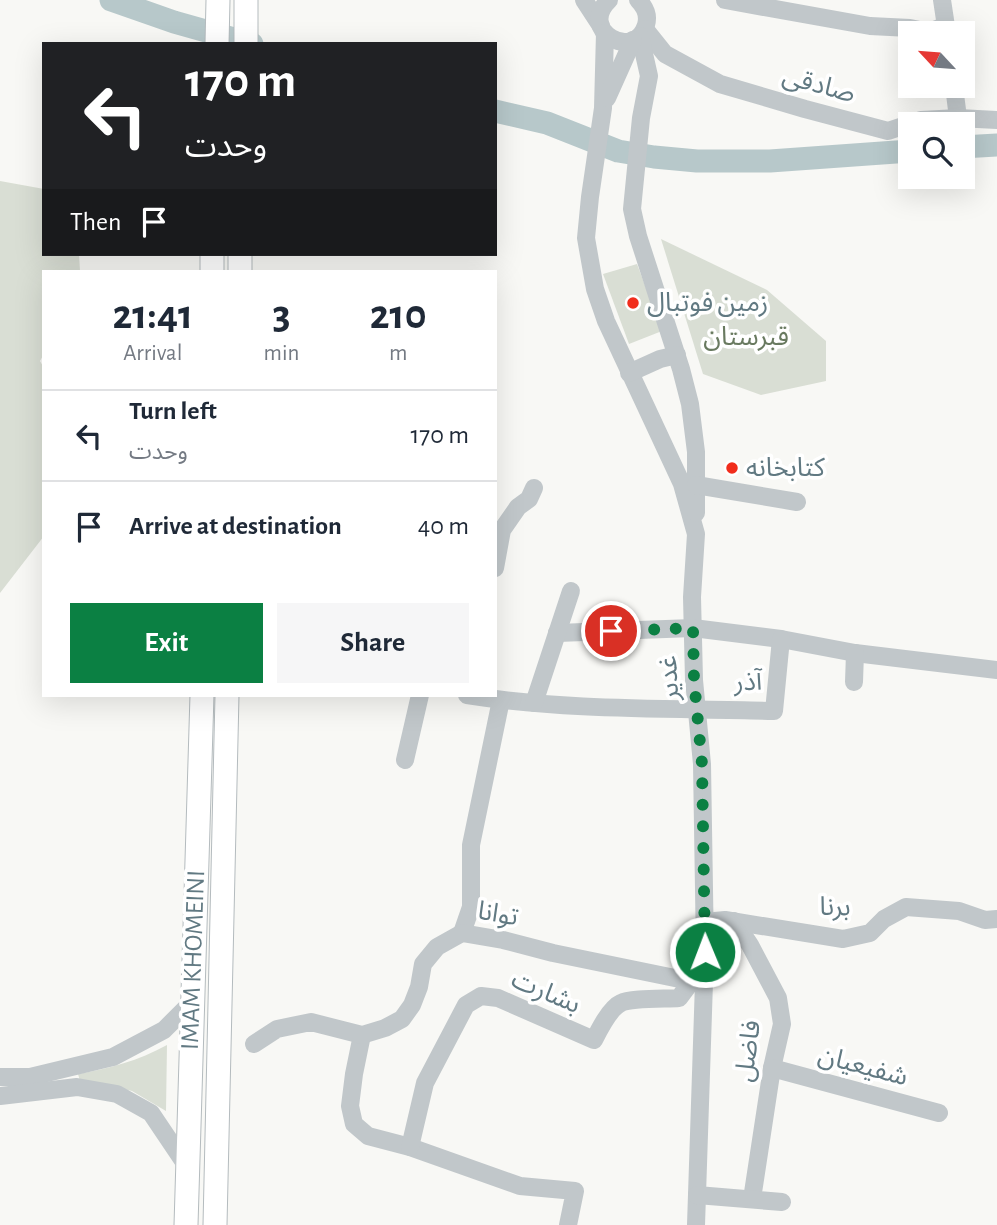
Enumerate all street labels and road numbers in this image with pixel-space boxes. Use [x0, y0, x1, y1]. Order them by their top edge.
street label: صادقی [780, 63, 858, 108]
street label: غدیر [655, 655, 684, 702]
street label: آذر [732, 667, 764, 697]
street label: IMAM KHOMEINI [177, 870, 209, 1050]
street label: برنا [819, 894, 851, 921]
street label: توانا [475, 898, 520, 931]
street label: بشارت [507, 966, 584, 1019]
street label: فاضل [731, 1019, 766, 1083]
street label: شفیعیان [815, 1042, 911, 1091]

